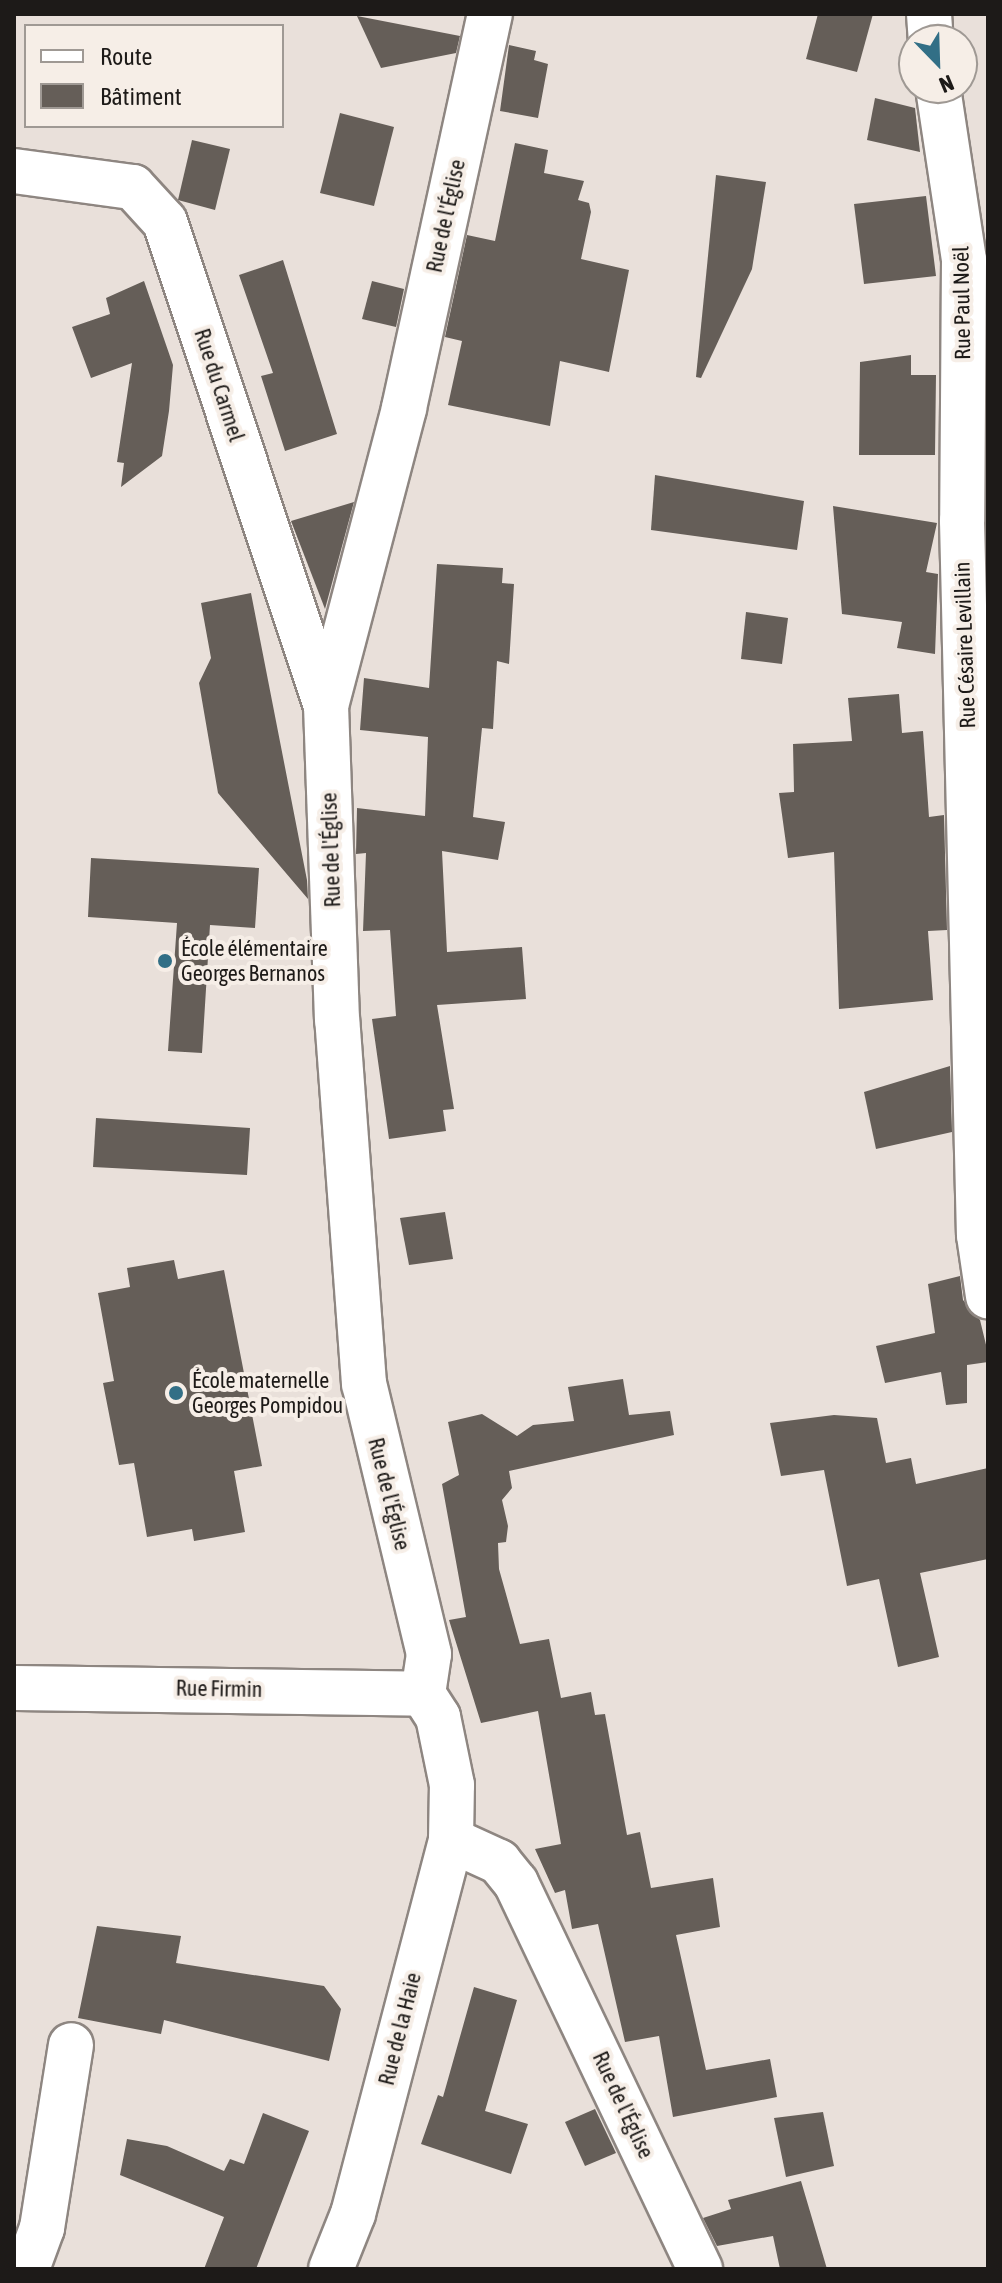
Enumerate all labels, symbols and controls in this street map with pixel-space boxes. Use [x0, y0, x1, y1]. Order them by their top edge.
legend [24, 24, 284, 128]
north arrow [898, 24, 978, 104]
text: Route [100, 43, 152, 70]
text: N [936, 70, 958, 99]
text: Bâtiment [100, 83, 182, 110]
street label: Rue de l'Église [421, 157, 471, 275]
street label: Rue Paul Noël [948, 246, 976, 360]
street label: Rue du Carmel [188, 325, 250, 445]
street label: Rue Césaire Levillain [949, 561, 981, 729]
street label: Rue de l'Église [316, 792, 346, 908]
place label: École élémentaire Georges Bernanos [181, 935, 328, 986]
marker: École élémentaire Georges Bernanos [156, 952, 174, 970]
place label: École maternelle Georges Pompidou [192, 1367, 343, 1418]
marker: École maternelle Georges Pompidou [167, 1384, 185, 1402]
street label: Rue de l'Église [362, 1435, 416, 1553]
street label: Rue Firmin [175, 1675, 263, 1703]
street label: Rue de la Haie [373, 1970, 427, 2088]
street label: Rue de l'Église [587, 2047, 659, 2163]

